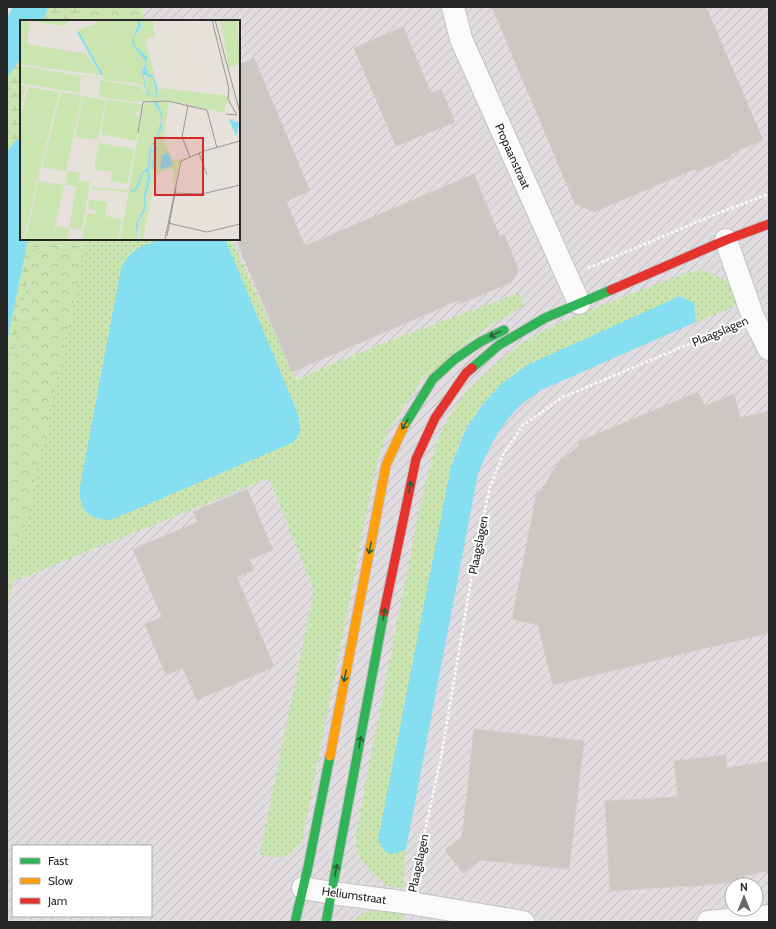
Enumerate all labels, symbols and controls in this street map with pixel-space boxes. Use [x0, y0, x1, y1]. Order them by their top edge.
inset map [20, 20, 240, 240]
street label: Propaanstraat [492, 121, 534, 191]
street label: Plaagslagen [690, 312, 751, 350]
one-way arrow [489, 331, 501, 338]
one-way arrow [400, 418, 408, 430]
one-way arrow [406, 481, 414, 494]
street label: Plaagslagen [465, 514, 491, 576]
one-way arrow [365, 541, 373, 554]
one-way arrow [381, 608, 389, 621]
one-way arrow [341, 669, 349, 682]
one-way arrow [357, 736, 365, 749]
street label: Plaagslagen [404, 832, 432, 894]
legend [12, 845, 152, 917]
text: Fast [48, 853, 68, 868]
one-way arrow [333, 864, 341, 877]
text: Slow [48, 873, 73, 888]
north arrow [724, 877, 764, 917]
text: N [740, 880, 748, 894]
street label: Heliumstraat [321, 883, 387, 907]
text: Jam [47, 893, 67, 908]

